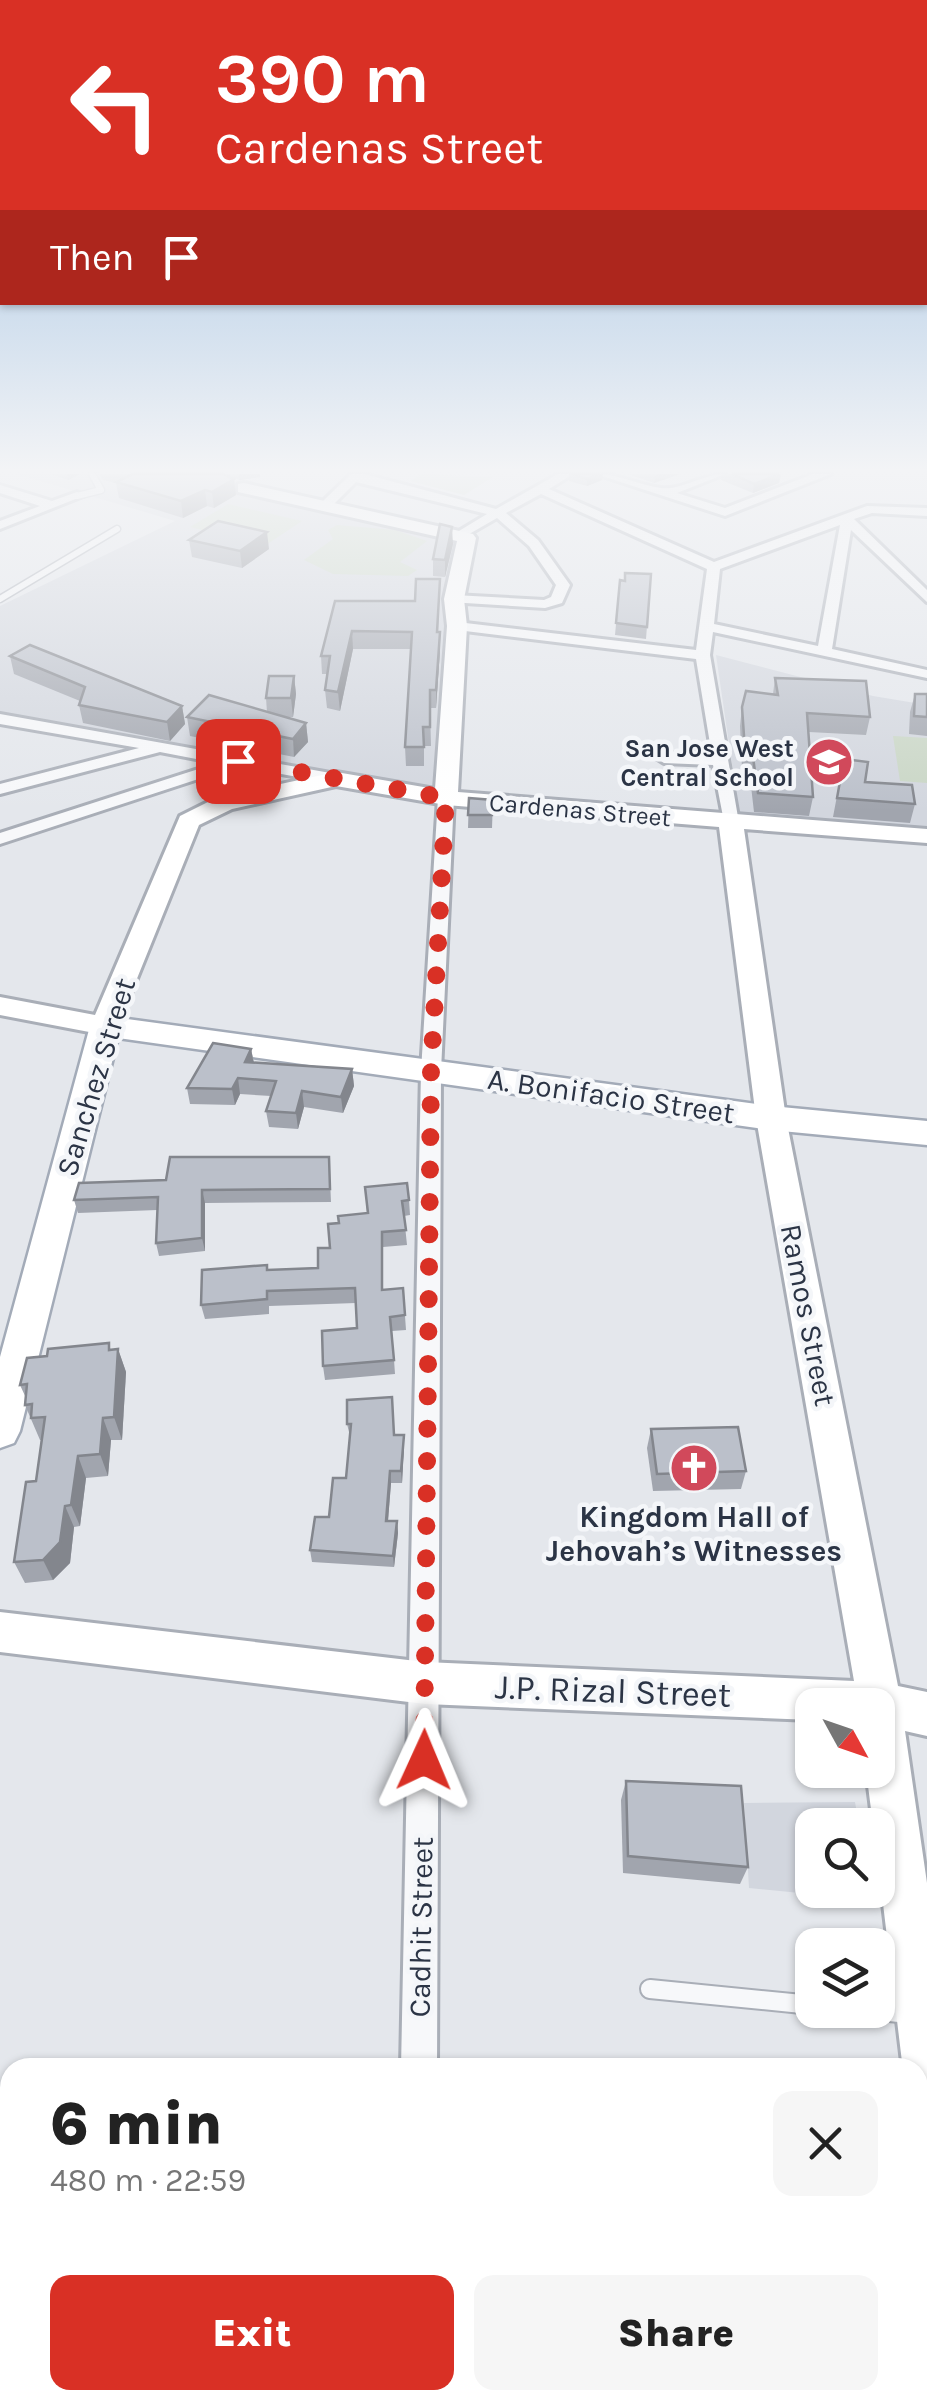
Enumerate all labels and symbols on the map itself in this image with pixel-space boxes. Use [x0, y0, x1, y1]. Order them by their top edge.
pin [196, 719, 281, 804]
place label: San Jose West Central School [620, 734, 794, 792]
school or university icon: San Jose West Central School [803, 736, 855, 788]
street label: Cardenas Street [488, 788, 672, 832]
street label: Sanchez Street [49, 973, 143, 1181]
street label: A. Bonifacio Street [485, 1061, 737, 1131]
street label: Ramos Street [773, 1221, 843, 1409]
church icon: Kingdom Hall of Jehovah’s Witnesses [668, 1442, 720, 1494]
place label: Kingdom Hall of Jehovah’s Witnesses [546, 1499, 842, 1569]
street label: J.P. Rizal Street [494, 1666, 732, 1716]
north arrow [795, 1688, 895, 1788]
position arrow [372, 1708, 476, 1812]
street label: Cadhit Street [401, 1836, 441, 2018]

